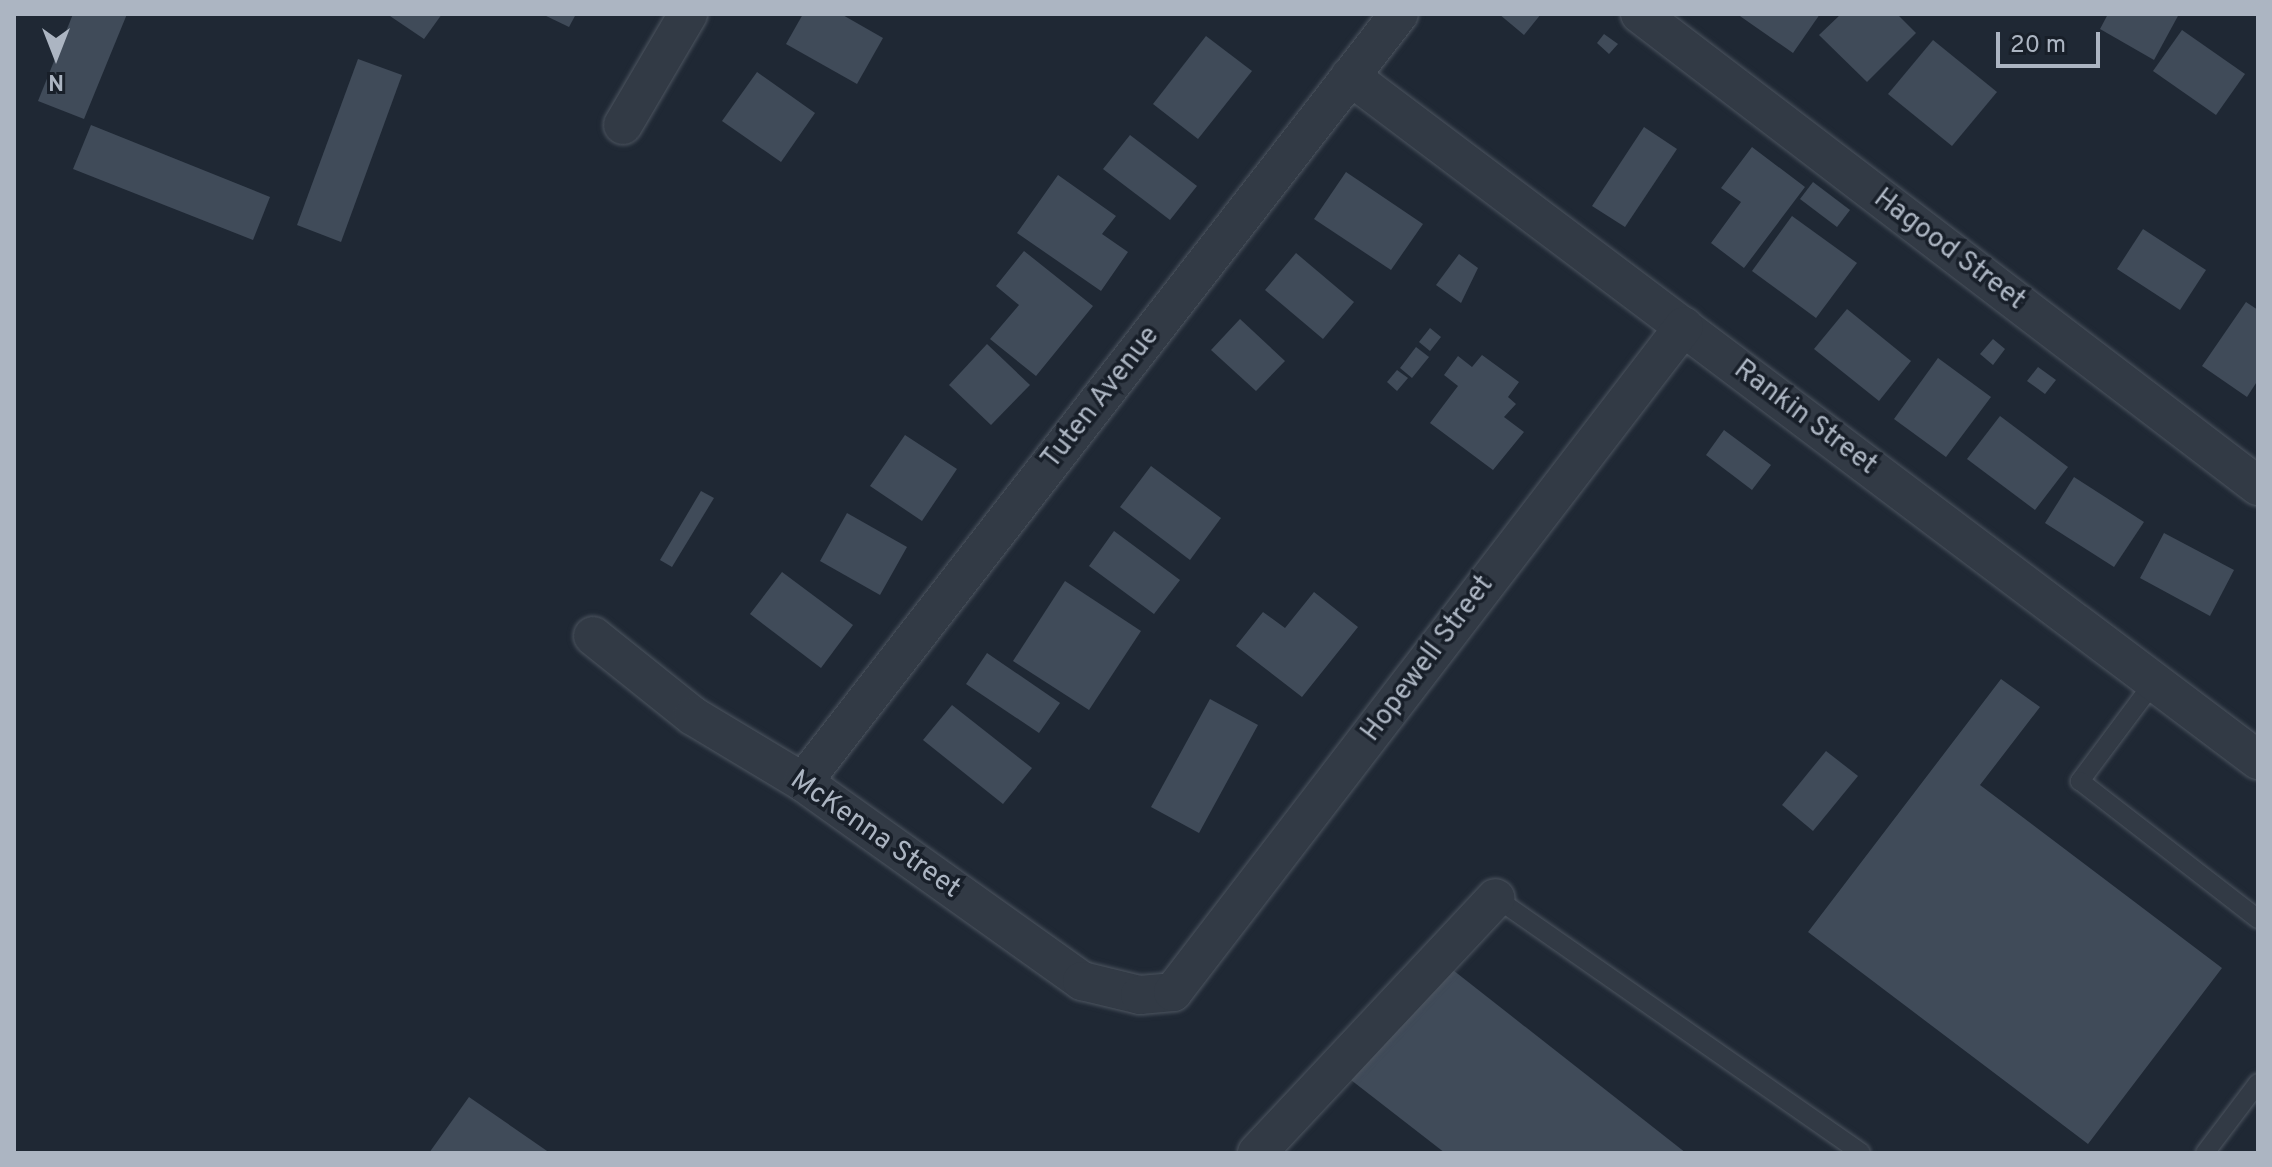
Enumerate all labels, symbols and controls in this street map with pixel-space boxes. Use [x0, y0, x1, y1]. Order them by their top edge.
north arrow [16, 16, 96, 96]
scale bar [2000, 16, 2104, 66]
text: 20 m [2010, 31, 2066, 61]
text: N [48, 67, 64, 94]
street label: Hagood Street [1867, 182, 2031, 318]
street label: Tuten Avenue [1035, 320, 1167, 476]
street label: Rankin Street [1727, 353, 1883, 483]
street label: Hopewell Street [1355, 569, 1501, 749]
street label: McKenna Street [783, 764, 967, 906]

